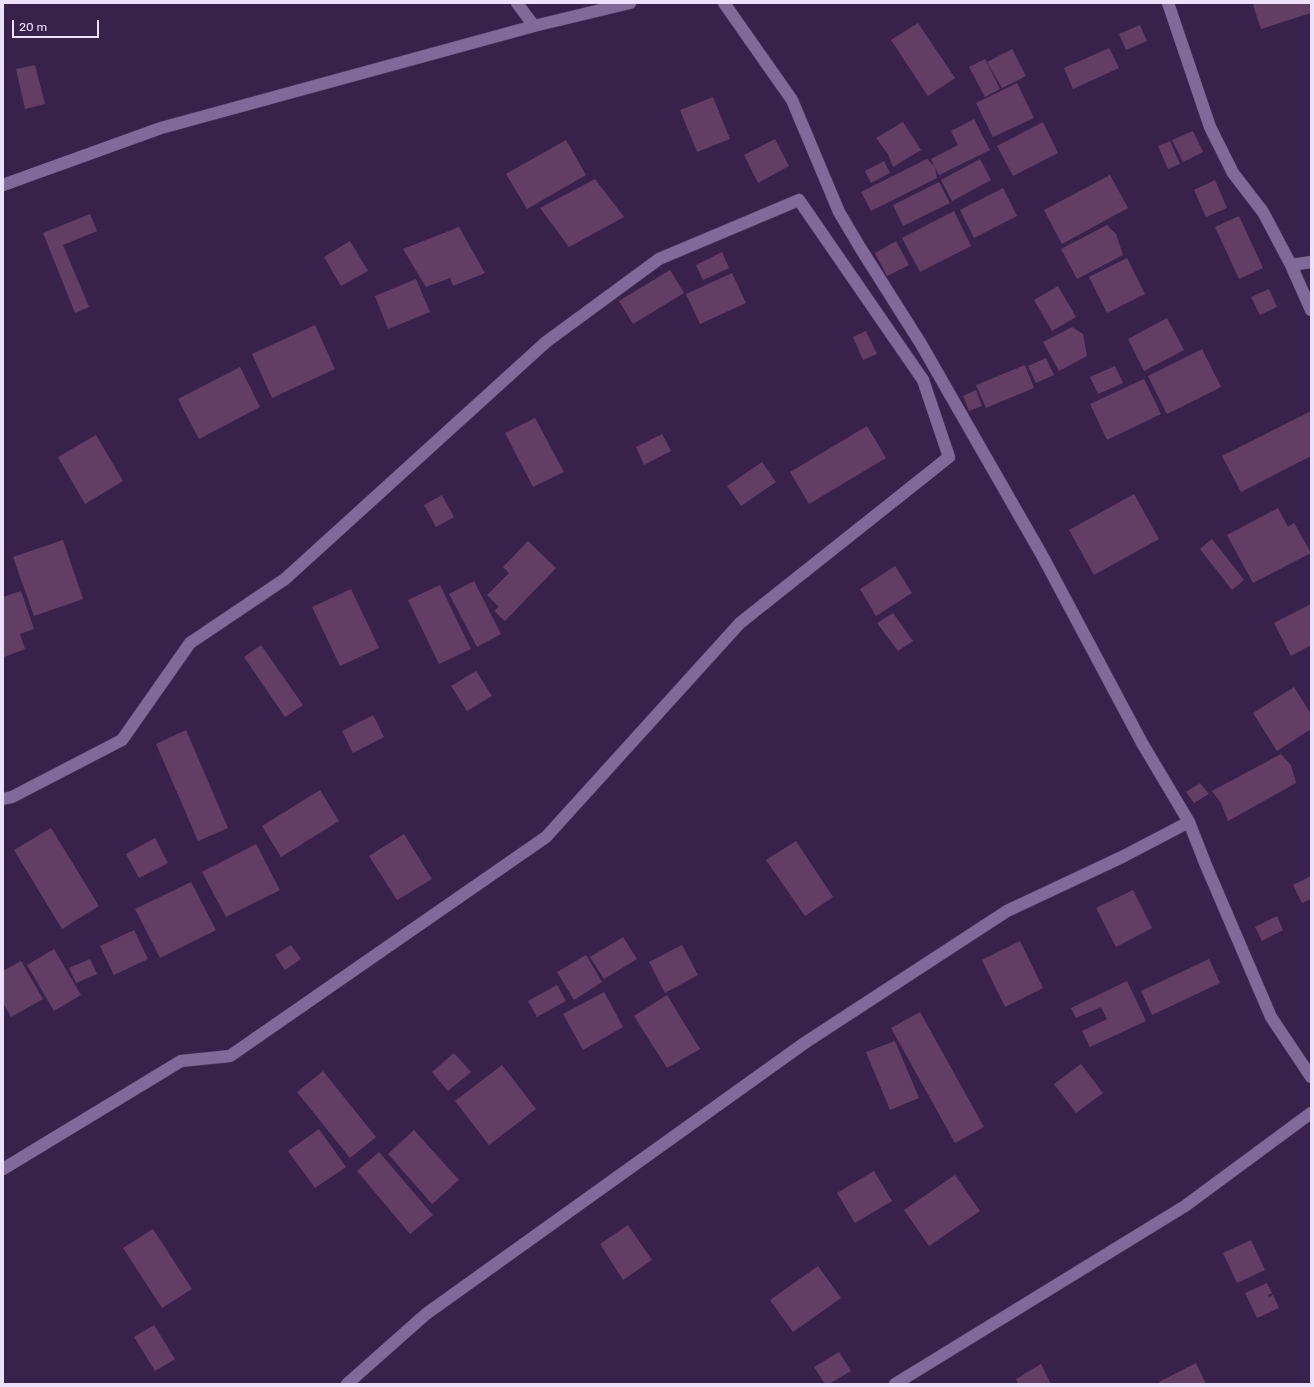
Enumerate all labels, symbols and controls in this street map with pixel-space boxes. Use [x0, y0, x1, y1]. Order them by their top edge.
scale bar [14, 12, 101, 38]
text: 20 m [19, 20, 47, 34]

